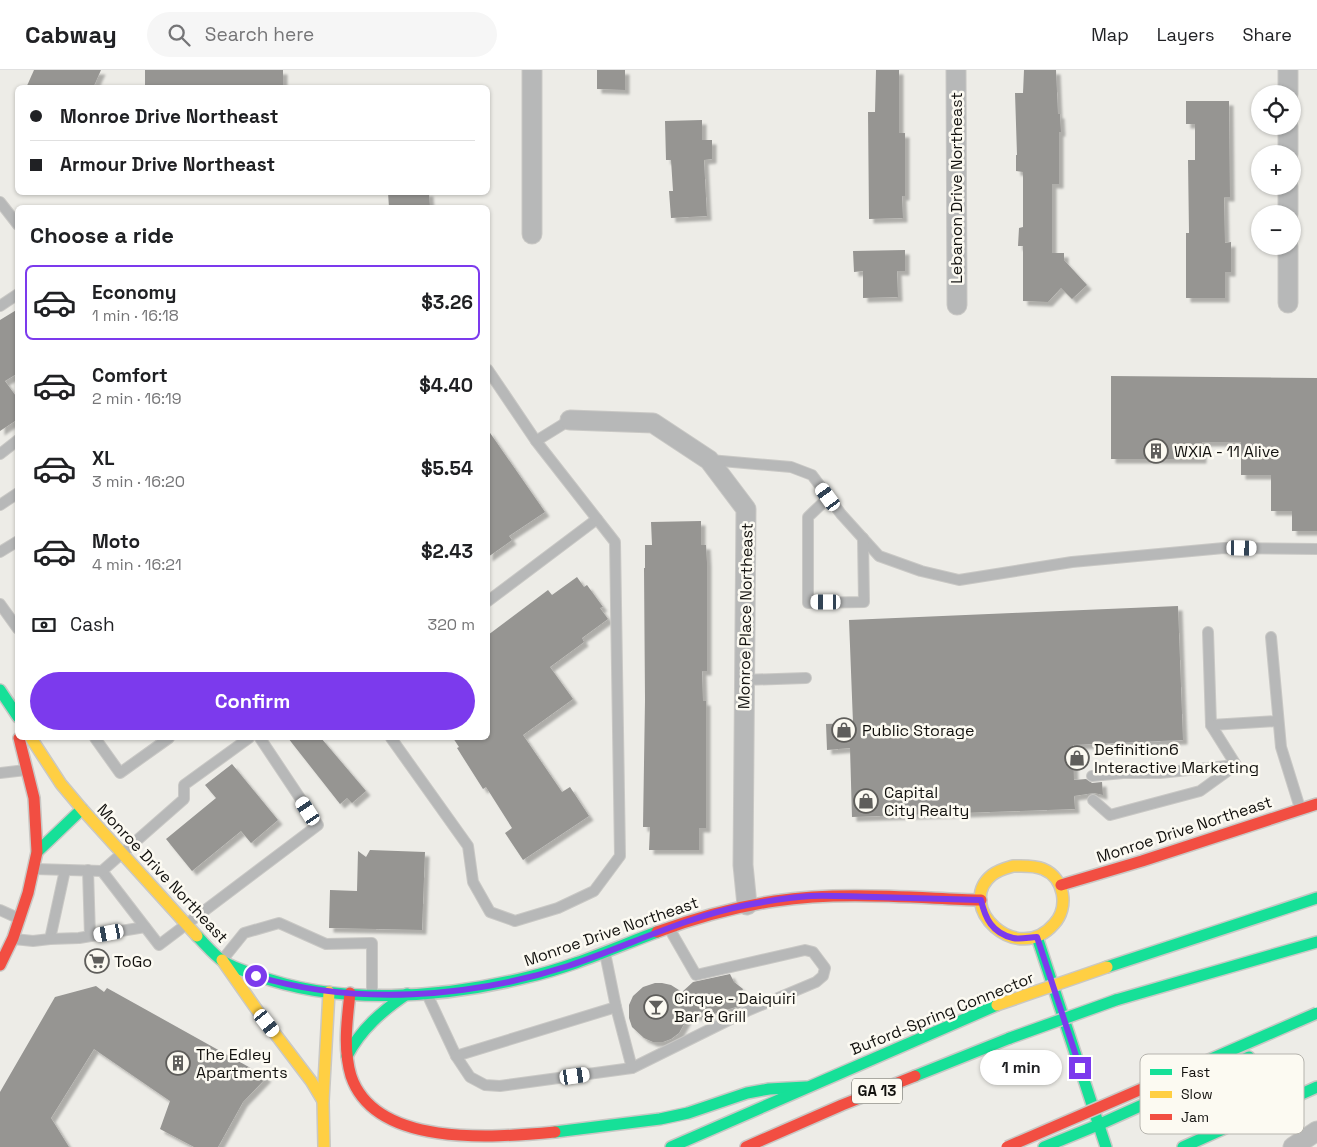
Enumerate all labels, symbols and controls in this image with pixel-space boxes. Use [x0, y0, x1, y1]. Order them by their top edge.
search box [147, 12, 497, 57]
text: Cabway [25, 19, 117, 50]
icon: search [165, 21, 193, 49]
text: Search here [205, 22, 314, 47]
text: Map [1091, 23, 1129, 46]
text: Layers [1157, 23, 1214, 46]
text: Share [1242, 23, 1292, 46]
map controls [1251, 85, 1301, 255]
button: locate [1251, 85, 1301, 135]
street label: Lebanon Drive Northeast [946, 92, 967, 284]
text: Monroe Drive Northeast [60, 104, 278, 129]
button: + [1251, 145, 1301, 195]
text: Armour Drive Northeast [60, 152, 275, 177]
button: − [1251, 205, 1301, 255]
text: Choose a ride [30, 221, 174, 249]
icon: car [32, 280, 77, 325]
text: Economy [92, 280, 176, 305]
text: $3.26 [421, 290, 473, 315]
text: 1 min · 16:18 [92, 305, 179, 326]
icon: car [32, 363, 77, 408]
text: Comfort [92, 363, 168, 388]
text: $4.40 [419, 373, 473, 398]
text: 2 min · 16:19 [92, 388, 181, 409]
building icon: WXIA - 11 Alive [1143, 438, 1169, 464]
place label: WXIA - 11 Alive [1174, 441, 1280, 462]
icon: car [32, 446, 77, 491]
text: XL [92, 446, 115, 471]
text: $5.54 [421, 456, 473, 481]
text: 3 min · 16:20 [92, 471, 185, 492]
car [813, 480, 842, 514]
street label: Monroe Place Northeast [733, 523, 758, 709]
icon: car [32, 529, 77, 574]
text: Moto [92, 529, 140, 554]
text: $2.43 [421, 539, 473, 564]
car [1226, 540, 1257, 556]
text: 4 min · 16:21 [92, 554, 182, 575]
car [811, 595, 841, 610]
icon: cash [30, 611, 58, 639]
text: Cash [70, 612, 115, 637]
text: 320 m [428, 614, 475, 635]
button: Confirm [30, 672, 475, 730]
shop icon: Public Storage [831, 717, 857, 743]
place label: Public Storage [862, 720, 974, 741]
place label: Definition6 Interactive Marketing [1094, 739, 1259, 778]
shop icon: Definition6 Interactive Marketing [1064, 745, 1090, 771]
place label: Capital City Realty [884, 782, 969, 821]
shop icon: Capital City Realty [853, 788, 879, 814]
street label: Monroe Drive Northeast [1094, 791, 1274, 868]
car [293, 794, 322, 828]
street label: Monroe Drive Northeast [93, 799, 233, 947]
street label: Monroe Drive Northeast [521, 892, 701, 971]
car [92, 923, 125, 943]
supermarket icon: ToGo [84, 948, 110, 974]
place label: ToGo [114, 951, 152, 972]
route start [245, 965, 267, 987]
street label: Buford-Spring Connector [847, 967, 1037, 1060]
place label: Cirque - Daiquiri Bar & Grill [674, 988, 796, 1027]
bar icon: Cirque - Daiquiri Bar & Grill [643, 994, 669, 1020]
car [251, 1007, 282, 1039]
place label: The Edley Apartments [196, 1044, 288, 1083]
building icon: The Edley Apartments [165, 1050, 191, 1076]
callout: 1 min [980, 1050, 1062, 1086]
legend [1140, 1054, 1304, 1134]
text: 1 min [1001, 1057, 1041, 1078]
route end [1069, 1057, 1091, 1079]
text: Fast [1181, 1063, 1210, 1081]
car [559, 1066, 590, 1086]
road number: GA 13 [852, 1078, 902, 1104]
text: Slow [1181, 1085, 1213, 1103]
text: Jam [1181, 1108, 1209, 1126]

